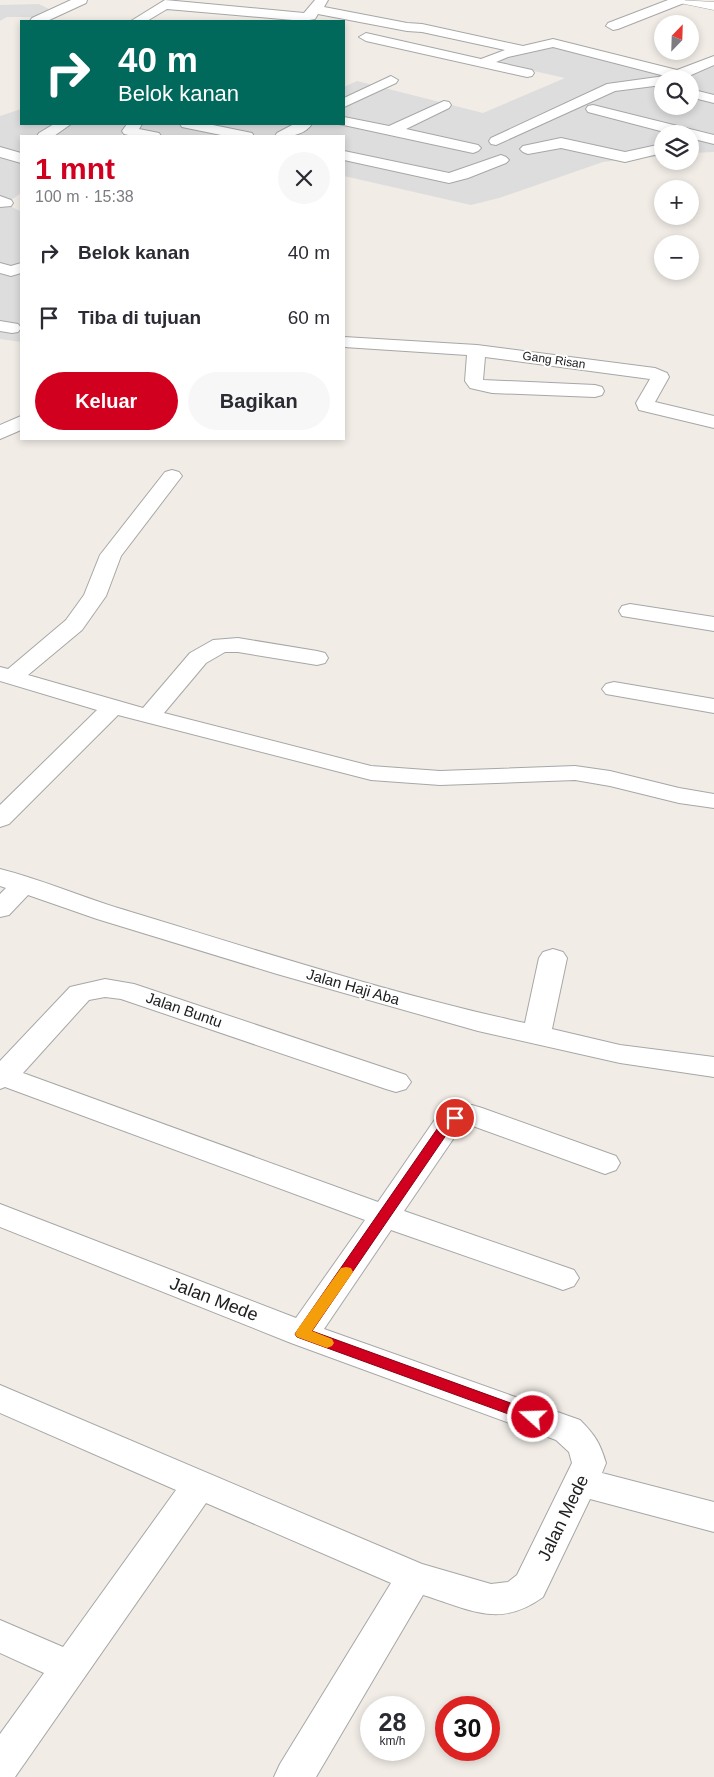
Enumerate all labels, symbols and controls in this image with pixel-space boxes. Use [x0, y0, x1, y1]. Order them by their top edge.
north arrow [654, 15, 699, 60]
map controls [654, 15, 699, 280]
icon: right [35, 40, 100, 105]
text: 40 m [118, 40, 198, 79]
button: search [654, 70, 699, 115]
text: Belok kanan [118, 81, 239, 106]
button: layers [654, 125, 699, 170]
text: 1 mnt [35, 152, 115, 185]
button: close [278, 152, 330, 204]
button: + [654, 180, 699, 225]
text: 100 m · 15:38 [35, 188, 134, 205]
button: − [654, 235, 699, 280]
icon: right [35, 239, 63, 267]
text: Belok kanan [78, 242, 190, 263]
text: 40 m [288, 242, 330, 263]
icon: arrive [35, 304, 63, 332]
text: Tiba di tujuan [78, 307, 201, 328]
text: 60 m [288, 307, 330, 328]
street label: Gang Risan [522, 349, 586, 371]
button: Keluar [35, 372, 178, 430]
button: Bagikan [188, 372, 330, 430]
street label: Jalan Haji Aba [305, 965, 402, 1008]
street label: Jalan Buntu [144, 989, 224, 1030]
pin [434, 1097, 476, 1139]
icon: arrive [441, 1104, 469, 1132]
street label: Jalan Mede [167, 1273, 261, 1325]
position arrow [506, 1390, 558, 1442]
street label: Jalan Mede [534, 1472, 592, 1564]
speed limit sign: 30 [435, 1696, 500, 1761]
text: 28 [379, 1708, 406, 1736]
text: km/h [379, 1734, 406, 1748]

